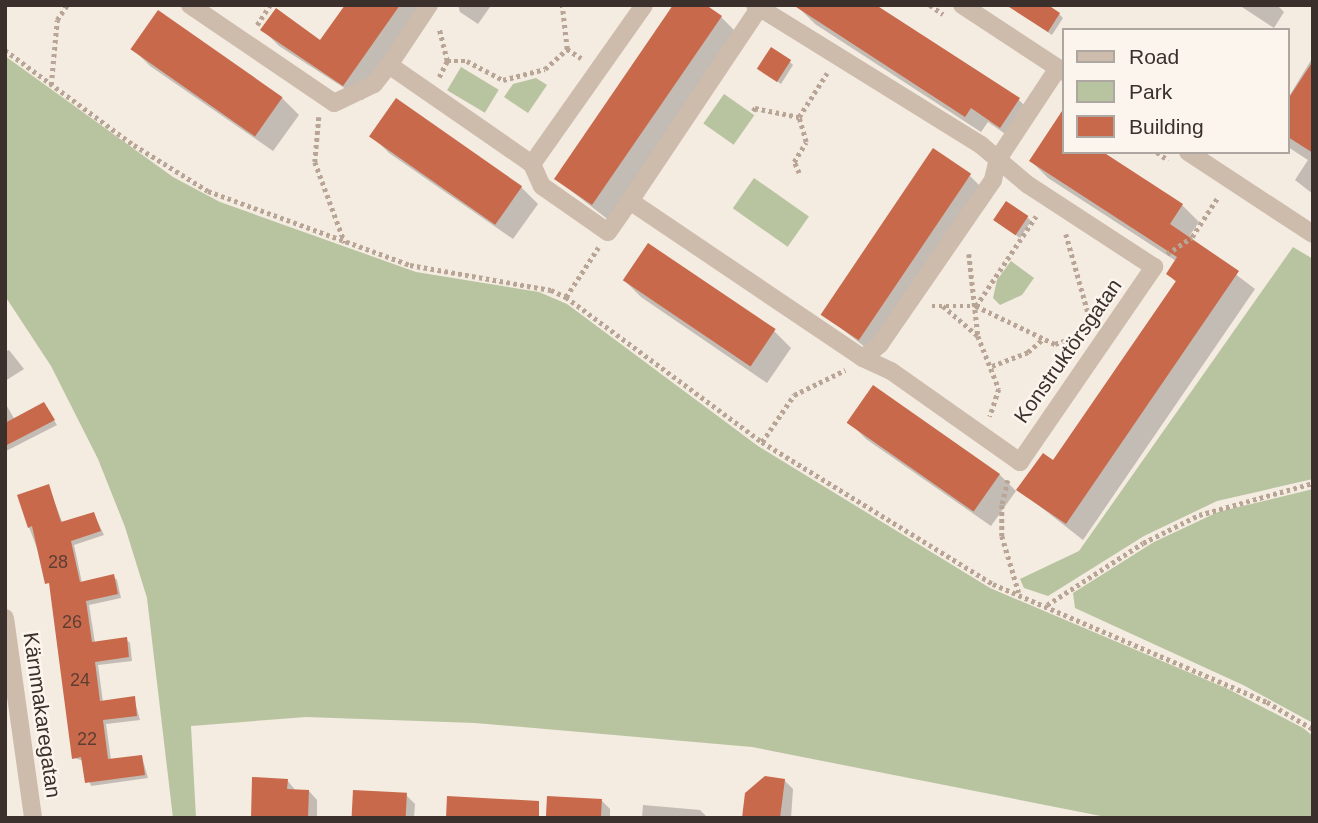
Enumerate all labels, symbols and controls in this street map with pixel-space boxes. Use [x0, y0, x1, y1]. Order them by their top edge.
legend [1062, 28, 1290, 154]
text: Road [1129, 45, 1179, 68]
text: Park [1129, 80, 1172, 103]
text: Building [1129, 115, 1204, 138]
street label: Konstruktörsgatan [1009, 274, 1127, 428]
house number: 28 [48, 551, 68, 573]
house number: 26 [62, 611, 82, 633]
street label: Kärnmakaregatan [18, 631, 66, 799]
house number: 24 [70, 669, 90, 691]
house number: 22 [77, 728, 97, 750]

